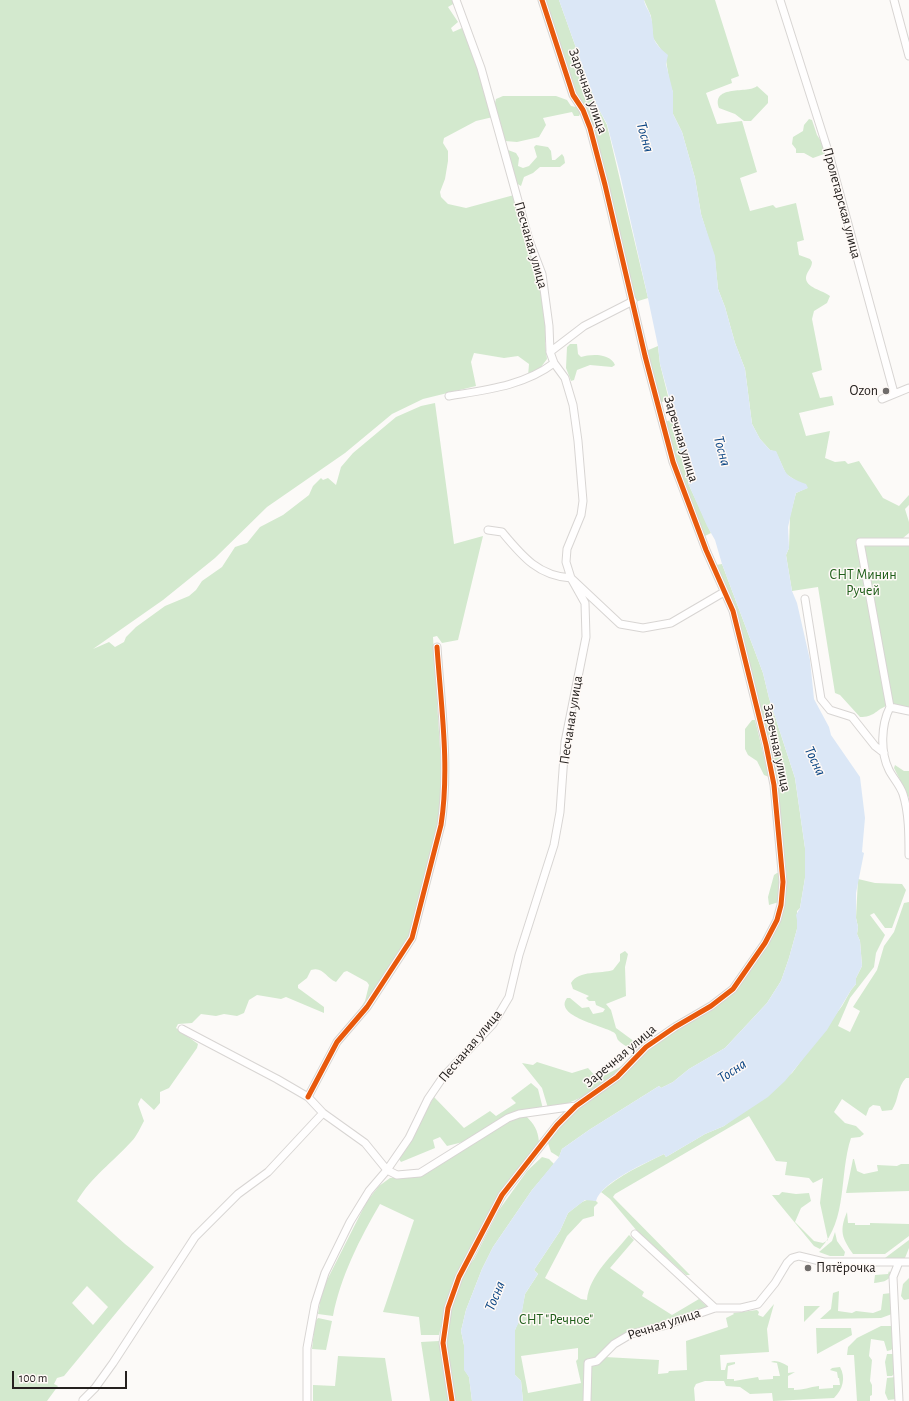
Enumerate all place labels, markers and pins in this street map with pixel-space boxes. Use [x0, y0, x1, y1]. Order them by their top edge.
place label: Ozon [850, 383, 878, 399]
marker: Ozon [881, 386, 891, 396]
place label: Пятёрочка [816, 1260, 876, 1276]
marker: Пятёрочка [803, 1263, 813, 1273]

